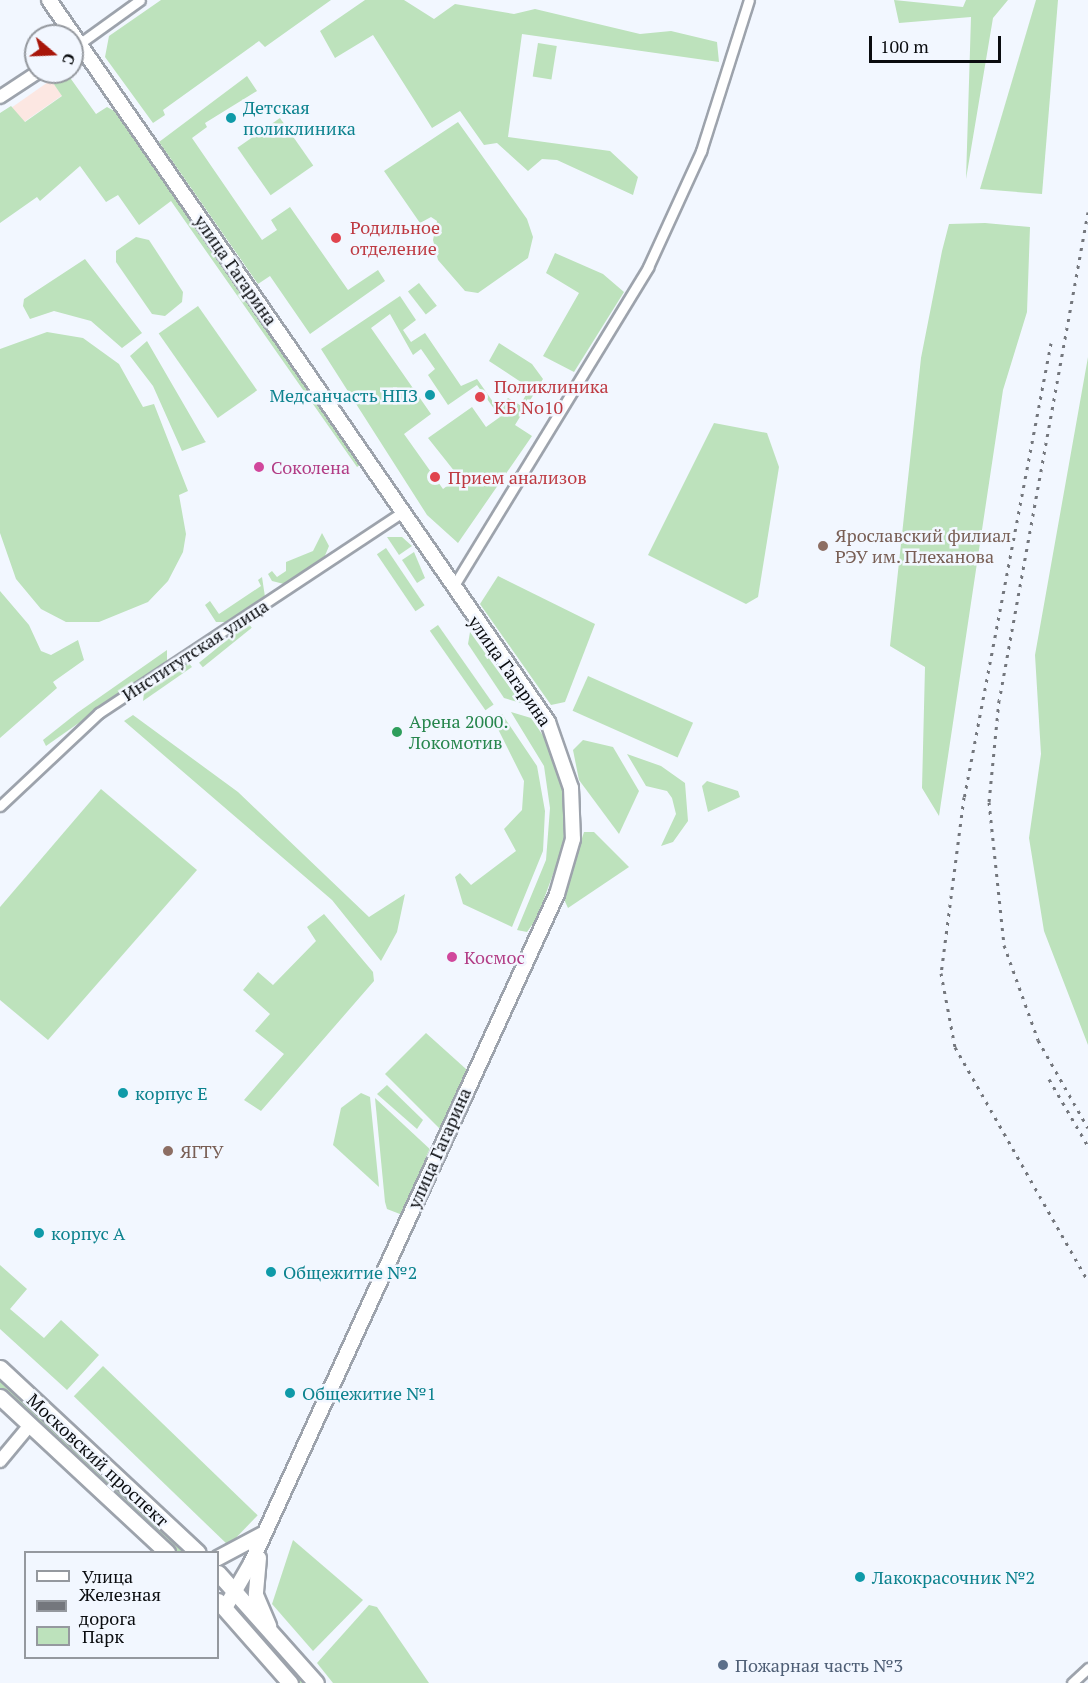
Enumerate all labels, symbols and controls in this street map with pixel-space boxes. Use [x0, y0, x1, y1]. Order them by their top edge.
north arrow [24, 24, 84, 84]
scale bar [872, 24, 1004, 62]
text: 100 m [880, 34, 929, 58]
text: С [57, 51, 81, 68]
place label: Детская поликлиника [243, 97, 356, 140]
marker: Детская поликлиника [224, 111, 238, 125]
street label: улица Гагарина [190, 211, 282, 329]
place label: Родильное отделение [350, 217, 440, 260]
marker: Родильное отделение [327, 229, 345, 247]
place label: Поликлиника КБ No10 [494, 376, 609, 418]
place label: Медсанчасть НПЗ [269, 384, 418, 406]
marker: Медсанчасть НПЗ [423, 388, 437, 402]
marker: Поликлиника КБ No10 [471, 388, 489, 406]
place label: Соколена [271, 456, 350, 478]
marker: Соколена [252, 460, 266, 474]
place label: Прием анализов [448, 466, 587, 488]
marker: Прием анализов [426, 468, 444, 486]
place label: Ярославский филиал РЭУ им. Плеханова [835, 525, 1011, 568]
marker: Ярославский филиал РЭУ им. Плеханова [816, 539, 830, 553]
street label: Институтская улица [118, 595, 272, 705]
street label: улица Гагарина [464, 612, 556, 730]
place label: Арена 2000. Локомотив [409, 711, 508, 754]
marker: Арена 2000. Локомотив [390, 725, 404, 739]
place label: Космос [464, 946, 525, 968]
marker: Космос [445, 950, 459, 964]
place label: корпус Е [135, 1082, 208, 1104]
street label: улица Гагарина [403, 1084, 475, 1212]
marker: корпус Е [116, 1086, 130, 1100]
place label: ЯГТУ [180, 1140, 224, 1162]
marker: ЯГТУ [161, 1144, 175, 1158]
place label: корпус А [51, 1222, 126, 1244]
marker: корпус А [32, 1226, 46, 1240]
place label: Общежитие №2 [283, 1261, 417, 1283]
marker: Общежитие №2 [264, 1265, 278, 1279]
place label: Общежитие №1 [302, 1382, 436, 1404]
marker: Общежитие №1 [283, 1386, 297, 1400]
street label: Московский проспект [23, 1389, 173, 1531]
legend [24, 1551, 219, 1659]
text: Улица [82, 1564, 133, 1588]
place label: Лакокрасочник №2 [872, 1566, 1035, 1588]
marker: Лакокрасочник №2 [853, 1570, 867, 1584]
text: Железная дорога [79, 1582, 161, 1630]
text: Парк [82, 1624, 124, 1648]
place label: Пожарная часть №3 [735, 1654, 904, 1676]
marker: Пожарная часть №3 [716, 1658, 730, 1672]

